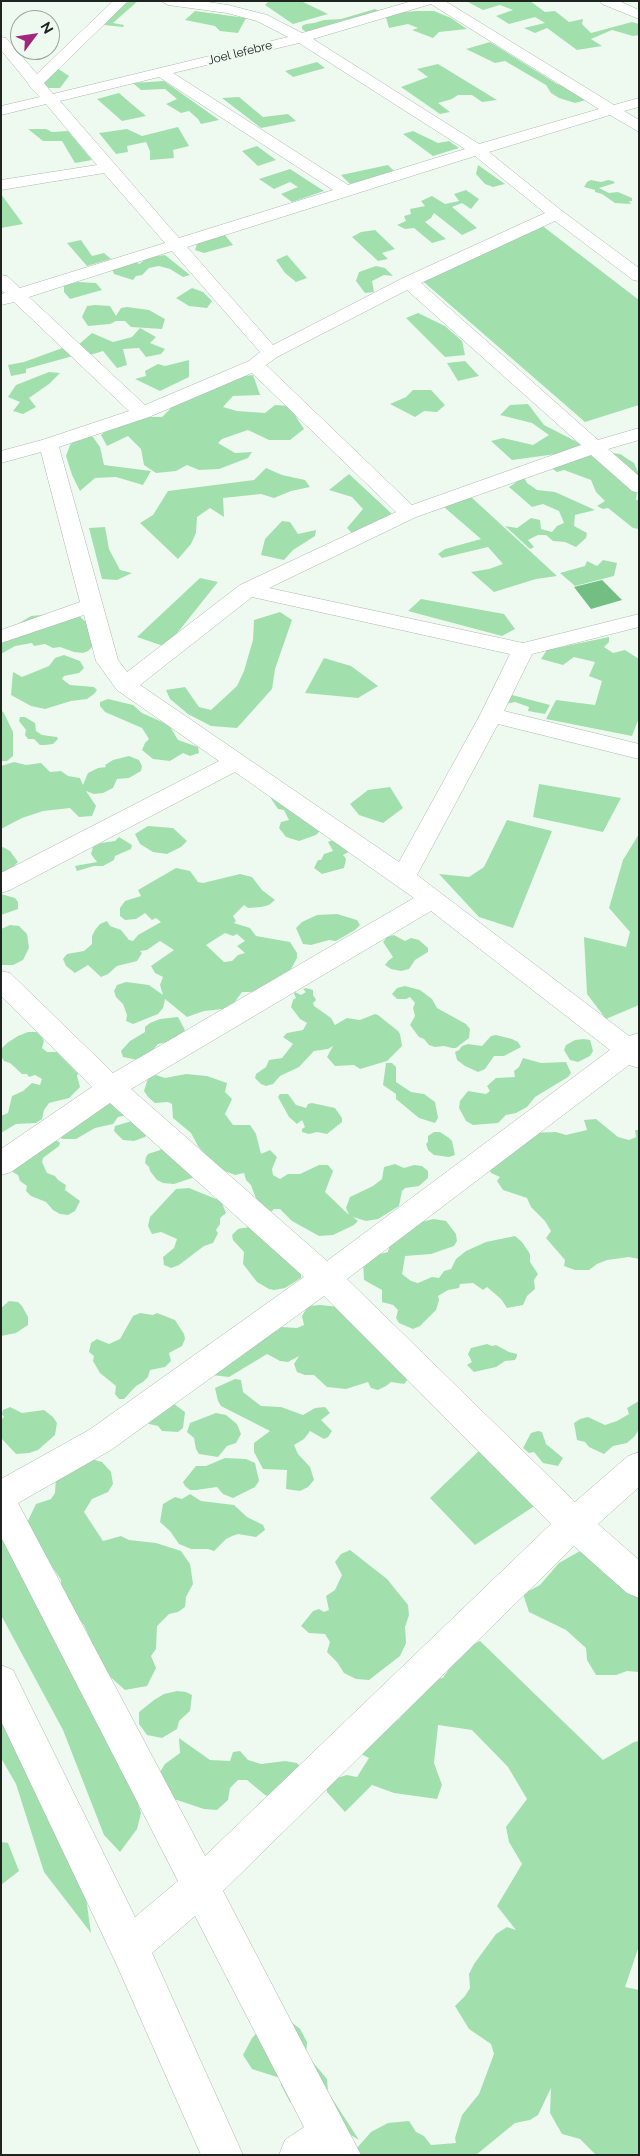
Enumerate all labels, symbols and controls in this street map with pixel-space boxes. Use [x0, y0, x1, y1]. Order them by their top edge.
north arrow [10, 10, 60, 60]
text: N [37, 19, 57, 36]
street label: Joel lefebre [206, 38, 274, 68]

